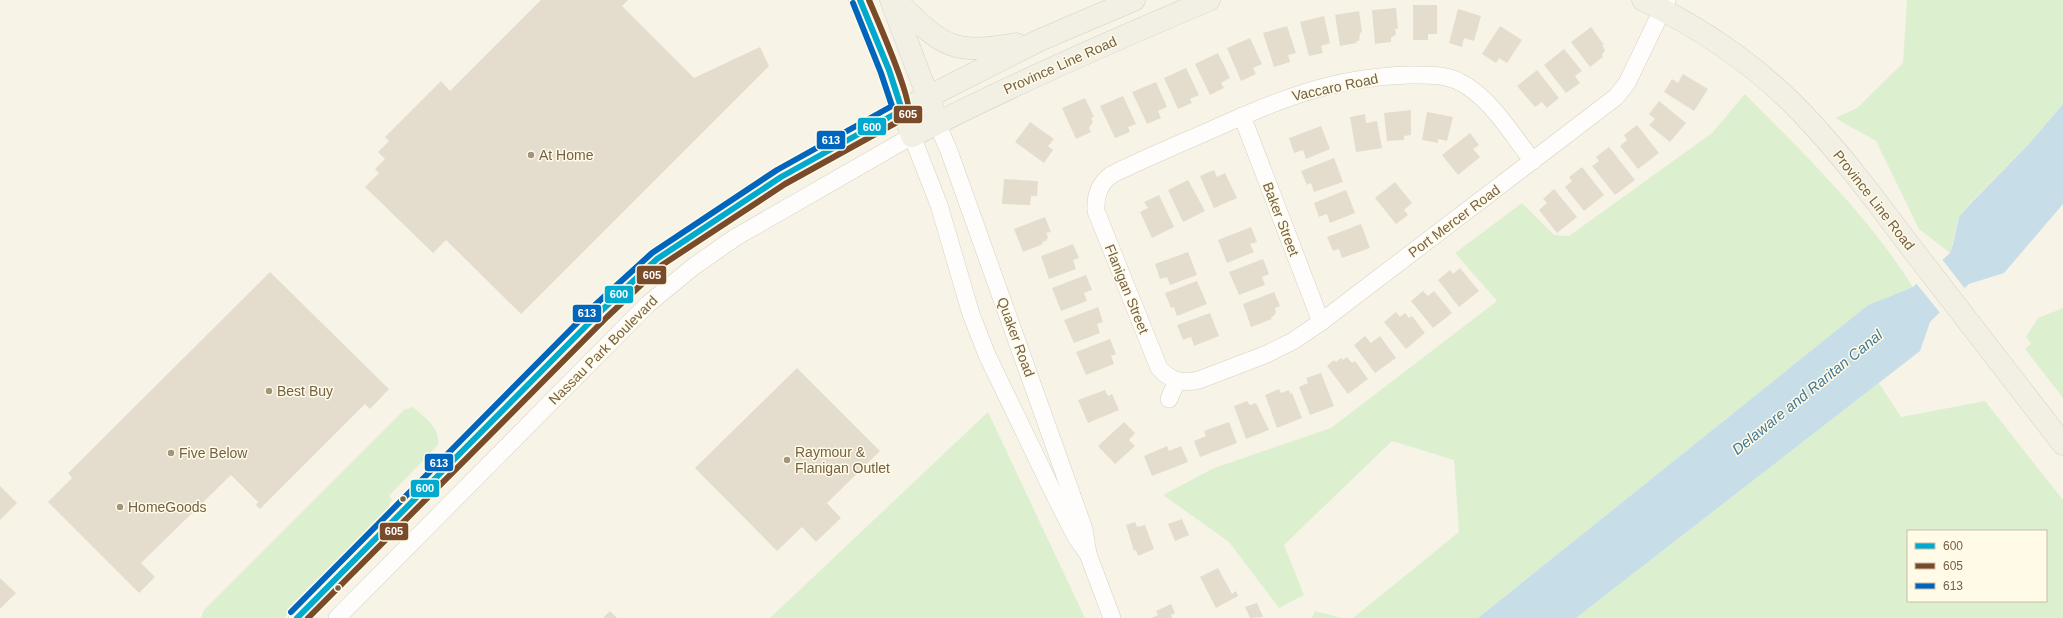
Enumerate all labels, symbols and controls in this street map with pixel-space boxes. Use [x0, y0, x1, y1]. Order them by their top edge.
street label: Province Line Road [1001, 33, 1119, 97]
street label: Vaccaro Road [1290, 70, 1380, 104]
line badge: 605 [893, 105, 923, 124]
text: 605 [899, 108, 917, 120]
line badge: 600 [857, 117, 887, 136]
text: 600 [863, 121, 881, 133]
line badge: 613 [816, 130, 846, 150]
text: 613 [822, 134, 840, 146]
place label: At Home [539, 147, 594, 163]
street label: Province Line Road [1830, 147, 1918, 253]
marker: At Home [526, 150, 536, 160]
street label: Baker Street [1260, 180, 1302, 258]
street label: Port Mercer Road [1405, 181, 1503, 261]
street label: Flanigan Street [1102, 242, 1152, 336]
line badge: 605 [636, 265, 667, 285]
text: 605 [643, 269, 661, 281]
line badge: 600 [604, 285, 634, 304]
text: 600 [610, 288, 628, 300]
street label: Nassau Park Boulevard [545, 292, 661, 408]
street label: Quaker Road [994, 295, 1038, 379]
line badge: 613 [572, 304, 602, 323]
text: 613 [578, 307, 596, 319]
water label: Delaware and Raritan Canal [1728, 326, 1886, 458]
place label: Best Buy [277, 383, 333, 399]
marker: Best Buy [264, 386, 274, 396]
place label: Raymour & Flanigan Outlet [795, 444, 890, 476]
place label: Five Below [179, 445, 248, 461]
marker: Five Below [166, 448, 176, 458]
line badge: 613 [424, 453, 454, 472]
marker: Raymour & Flanigan Outlet [782, 455, 792, 465]
text: 613 [430, 457, 448, 469]
line badge: 600 [410, 479, 440, 498]
text: 600 [416, 482, 434, 494]
unlabelled marker [398, 494, 408, 504]
place label: HomeGoods [128, 499, 207, 515]
marker: HomeGoods [115, 502, 125, 512]
line badge: 605 [379, 522, 409, 541]
text: 605 [385, 525, 403, 537]
legend [1907, 530, 2047, 602]
text: 600 [1943, 539, 1963, 553]
text: 605 [1943, 559, 1963, 573]
text: 613 [1943, 579, 1963, 593]
unlabelled marker [333, 583, 343, 593]

